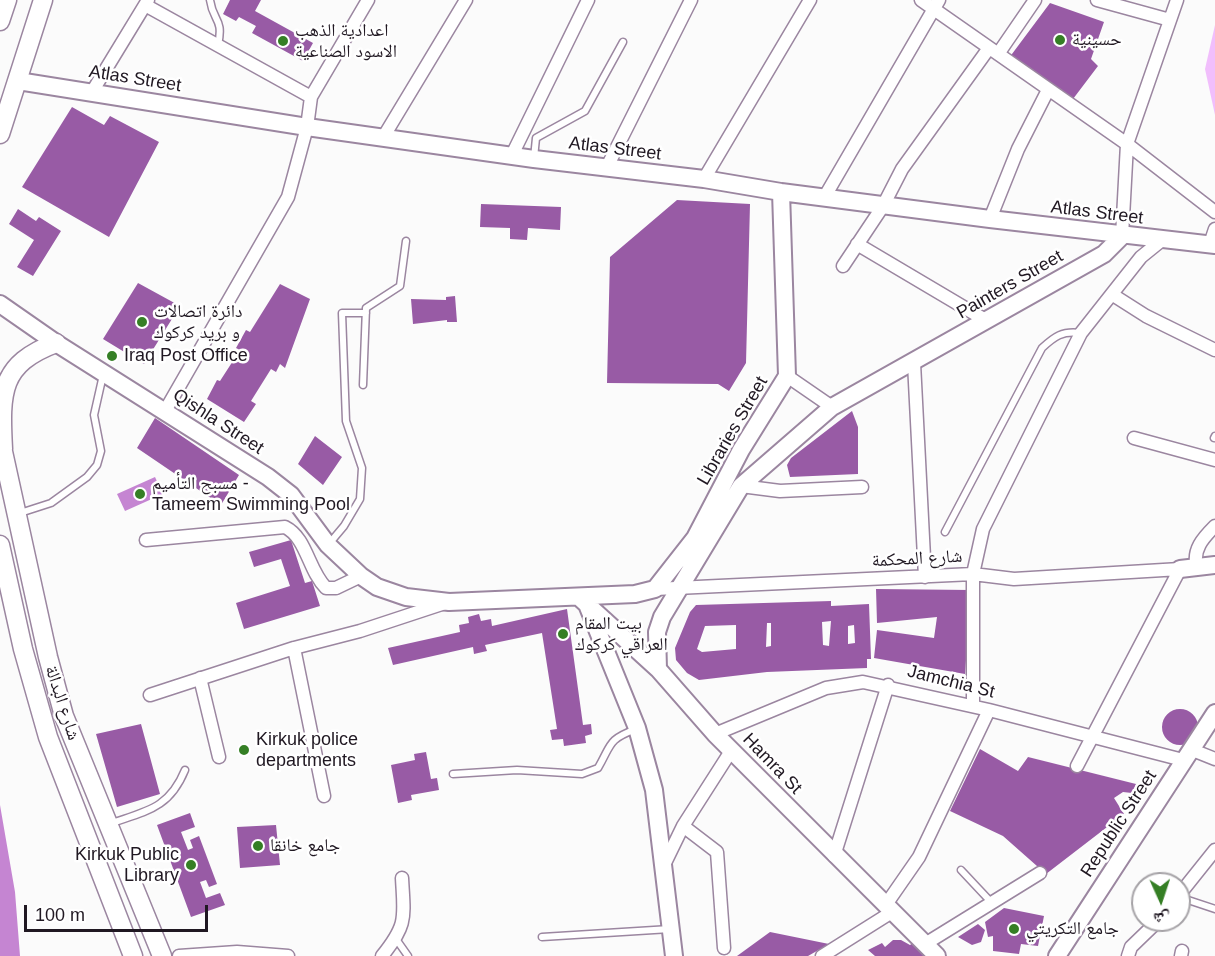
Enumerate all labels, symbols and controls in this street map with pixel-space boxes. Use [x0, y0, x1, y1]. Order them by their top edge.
place label: اعدادية الذهب الاسود الصناعية [295, 20, 397, 63]
place label: حسينية [1072, 29, 1122, 51]
marker: حسينية [1053, 33, 1067, 47]
marker: اعدادية الذهب الاسود الصناعية [276, 34, 290, 48]
street label: Atlas Street [87, 61, 183, 97]
street label: Atlas Street [568, 133, 662, 165]
street label: Atlas Street [1050, 197, 1144, 229]
street label: Painters Street [953, 246, 1067, 324]
place label: دائرة اتصالات و بريد كركوك [154, 301, 243, 344]
marker: دائرة اتصالات و بريد كركوك [135, 315, 149, 329]
place label: Iraq Post Office [124, 345, 248, 367]
marker: Iraq Post Office [105, 349, 119, 363]
street label: Libraries Street [693, 373, 773, 489]
street label: Qishla Street [168, 385, 268, 459]
place label: مسبح التأميم - Tameem Swimming Pool [152, 473, 350, 516]
marker: مسبح التأميم - Tameem Swimming Pool [133, 487, 147, 501]
street label: شارع المحكمة [871, 546, 963, 572]
place label: بيت المقام العراقي كركوك [575, 613, 668, 656]
marker: بيت المقام العراقي كركوك [556, 627, 570, 641]
street label: Jamchia St [905, 661, 997, 703]
street label: شارع البدالة [40, 663, 84, 743]
place label: Kirkuk police departments [256, 729, 358, 771]
street label: Hamra St [738, 729, 806, 799]
marker: Kirkuk police departments [237, 743, 251, 757]
street label: Republic Street [1076, 767, 1162, 881]
place label: جامع خانقا [270, 835, 340, 857]
marker: جامع خانقا [251, 839, 265, 853]
place label: Kirkuk Public Library [75, 844, 179, 886]
marker: Kirkuk Public Library [184, 858, 198, 872]
north arrow [1131, 872, 1191, 932]
scale bar [27, 893, 212, 931]
text: 100 m [35, 905, 85, 925]
text: ش [1153, 910, 1171, 927]
place label: جامع التكريتي [1026, 918, 1119, 940]
marker: جامع التكريتي [1007, 922, 1021, 936]

